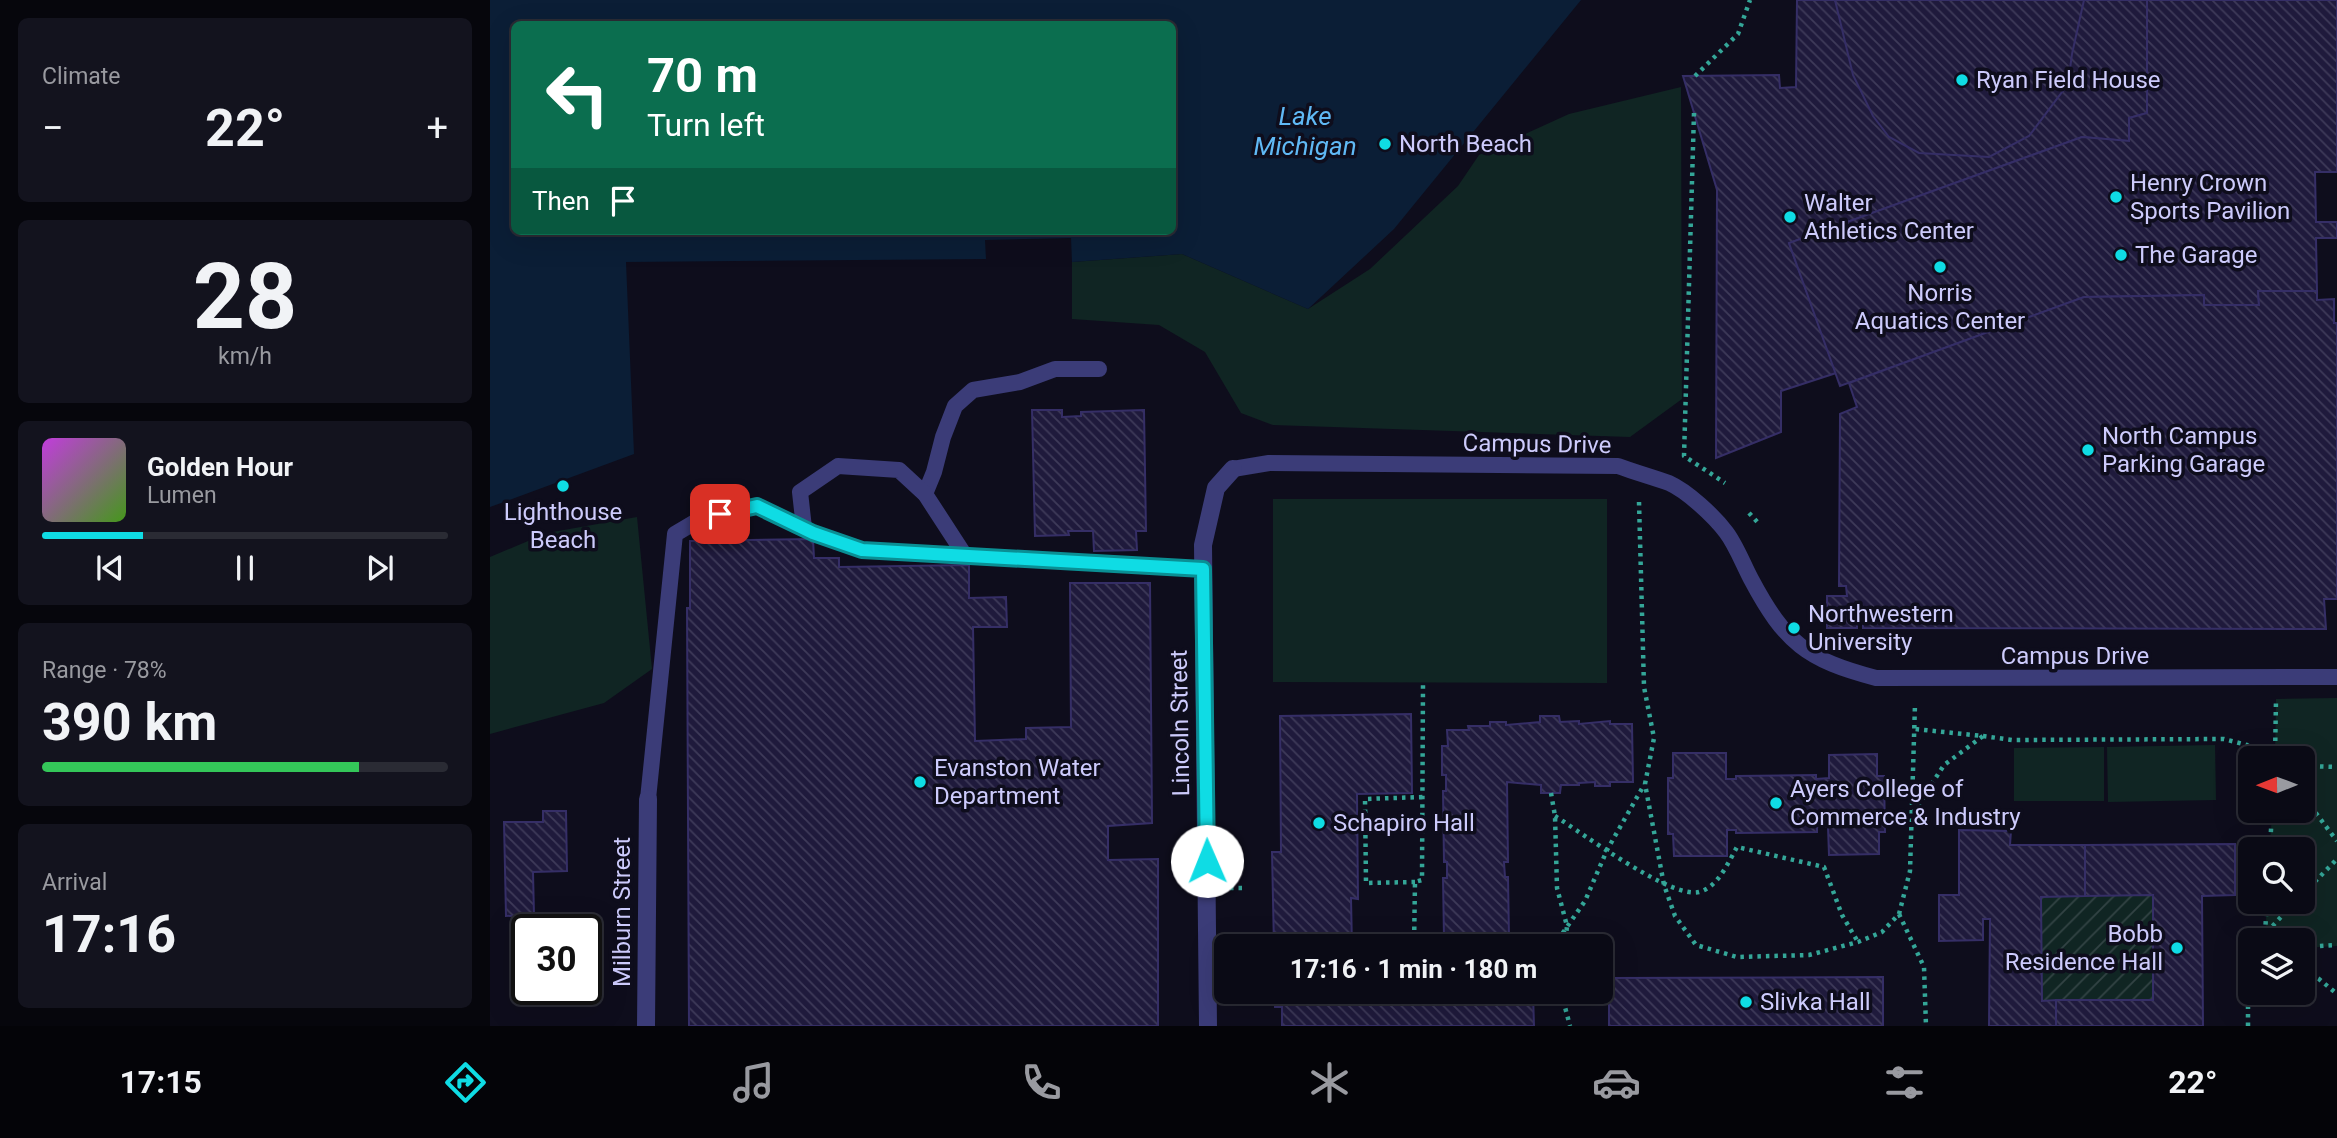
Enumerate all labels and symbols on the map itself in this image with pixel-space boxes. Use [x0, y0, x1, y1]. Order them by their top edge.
place label: Ryan Field House [1976, 66, 2161, 94]
marker: Ryan Field House [1954, 72, 1970, 88]
water label: Lake Michigan [1253, 101, 1357, 161]
place label: North Beach [1399, 130, 1532, 158]
marker: North Beach [1377, 136, 1393, 152]
place label: Henry Crown Sports Pavilion [2130, 169, 2290, 225]
place label: Walter Athletics Center [1804, 189, 1974, 245]
marker: Henry Crown Sports Pavilion [2108, 189, 2124, 205]
marker: Walter Athletics Center [1782, 209, 1798, 225]
place label: The Garage [2135, 241, 2258, 269]
marker: The Garage [2113, 247, 2129, 263]
marker: Norris Aquatics Center [1932, 259, 1948, 275]
place label: Norris Aquatics Center [1855, 279, 2025, 335]
place label: North Campus Parking Garage [2102, 422, 2265, 478]
street label: Campus Drive [1462, 429, 1612, 459]
marker: North Campus Parking Garage [2080, 442, 2096, 458]
marker: Lighthouse Beach [555, 478, 571, 494]
pin [690, 484, 750, 544]
place label: Lighthouse Beach [504, 498, 622, 554]
place label: Northwestern University [1808, 600, 1954, 656]
marker: Northwestern University [1786, 620, 1802, 636]
street label: Campus Drive [2001, 642, 2149, 670]
street label: Lincoln Street [1165, 649, 1195, 797]
north arrow [2238, 746, 2315, 822]
place label: Evanston Water Department [934, 754, 1101, 810]
marker: Evanston Water Department [912, 774, 928, 790]
place label: Ayers College of Commerce & Industry [1790, 775, 2021, 831]
marker: Ayers College of Commerce & Industry [1768, 795, 1784, 811]
place label: Schapiro Hall [1333, 809, 1475, 837]
marker: Schapiro Hall [1311, 815, 1327, 831]
position arrow [1170, 824, 1244, 898]
street label: Milburn Street [608, 837, 636, 987]
speed limit sign: 30 [511, 914, 602, 1005]
place label: Bobb Residence Hall [2005, 920, 2163, 976]
marker: Bobb Residence Hall [2169, 940, 2185, 956]
place label: Slivka Hall [1760, 988, 1871, 1016]
marker: Slivka Hall [1738, 994, 1754, 1010]

